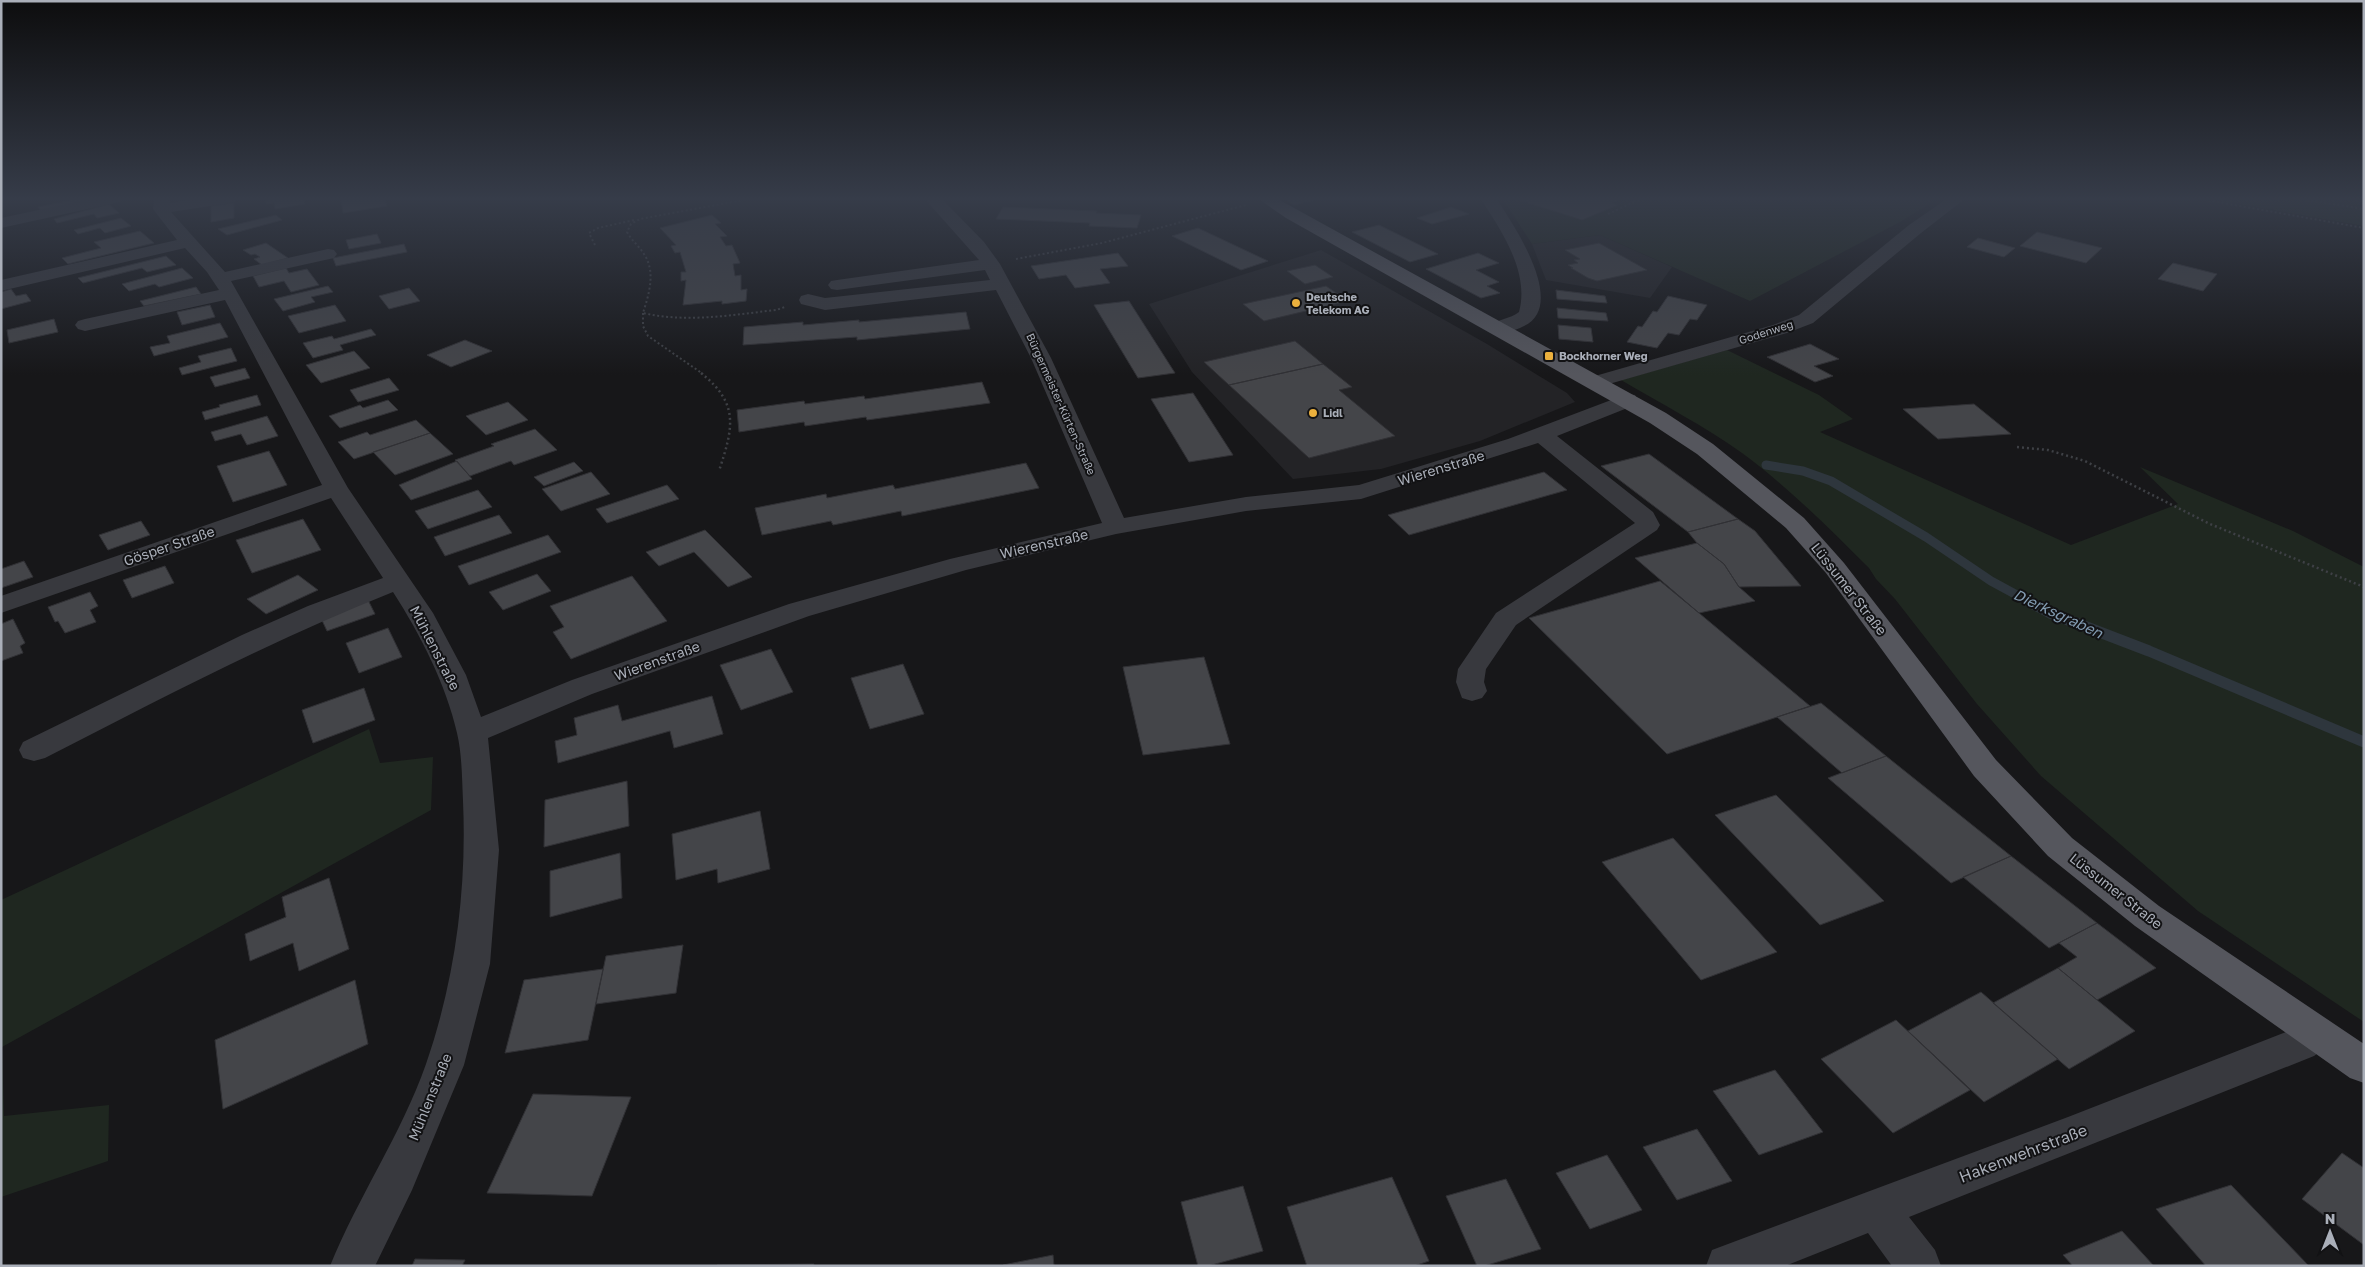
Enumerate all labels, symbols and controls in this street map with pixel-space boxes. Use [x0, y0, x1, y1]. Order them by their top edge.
place label: Deutsche Telekom AG [1306, 290, 1370, 316]
marker: Deutsche Telekom AG [1290, 297, 1302, 309]
street label: Godenweg [1737, 317, 1795, 346]
street label: Bürgermeister-Kürten-Straße [1024, 331, 1099, 477]
place label: Bockhorner Weg [1559, 349, 1648, 362]
marker: Bockhorner Weg [1543, 350, 1555, 362]
place label: Lidl [1323, 406, 1343, 419]
marker: Lidl [1307, 407, 1319, 419]
street label: Wierenstraße [1395, 446, 1486, 489]
street label: Gösper Straße [121, 522, 217, 569]
street label: Wierenstraße [998, 525, 1090, 562]
street label: Lüssumer Straße [1808, 539, 1891, 638]
water label: Dierksgraben [2011, 585, 2106, 643]
street label: Mühlenstraße [407, 603, 464, 693]
street label: Wierenstraße [612, 637, 702, 684]
street label: Lüssumer Straße [2067, 849, 2166, 932]
street label: Mühlenstraße [404, 1051, 455, 1143]
street label: Hakenwehrstraße [1956, 1119, 2090, 1187]
north arrow [2305, 1207, 2355, 1257]
text: N [2325, 1210, 2335, 1227]

